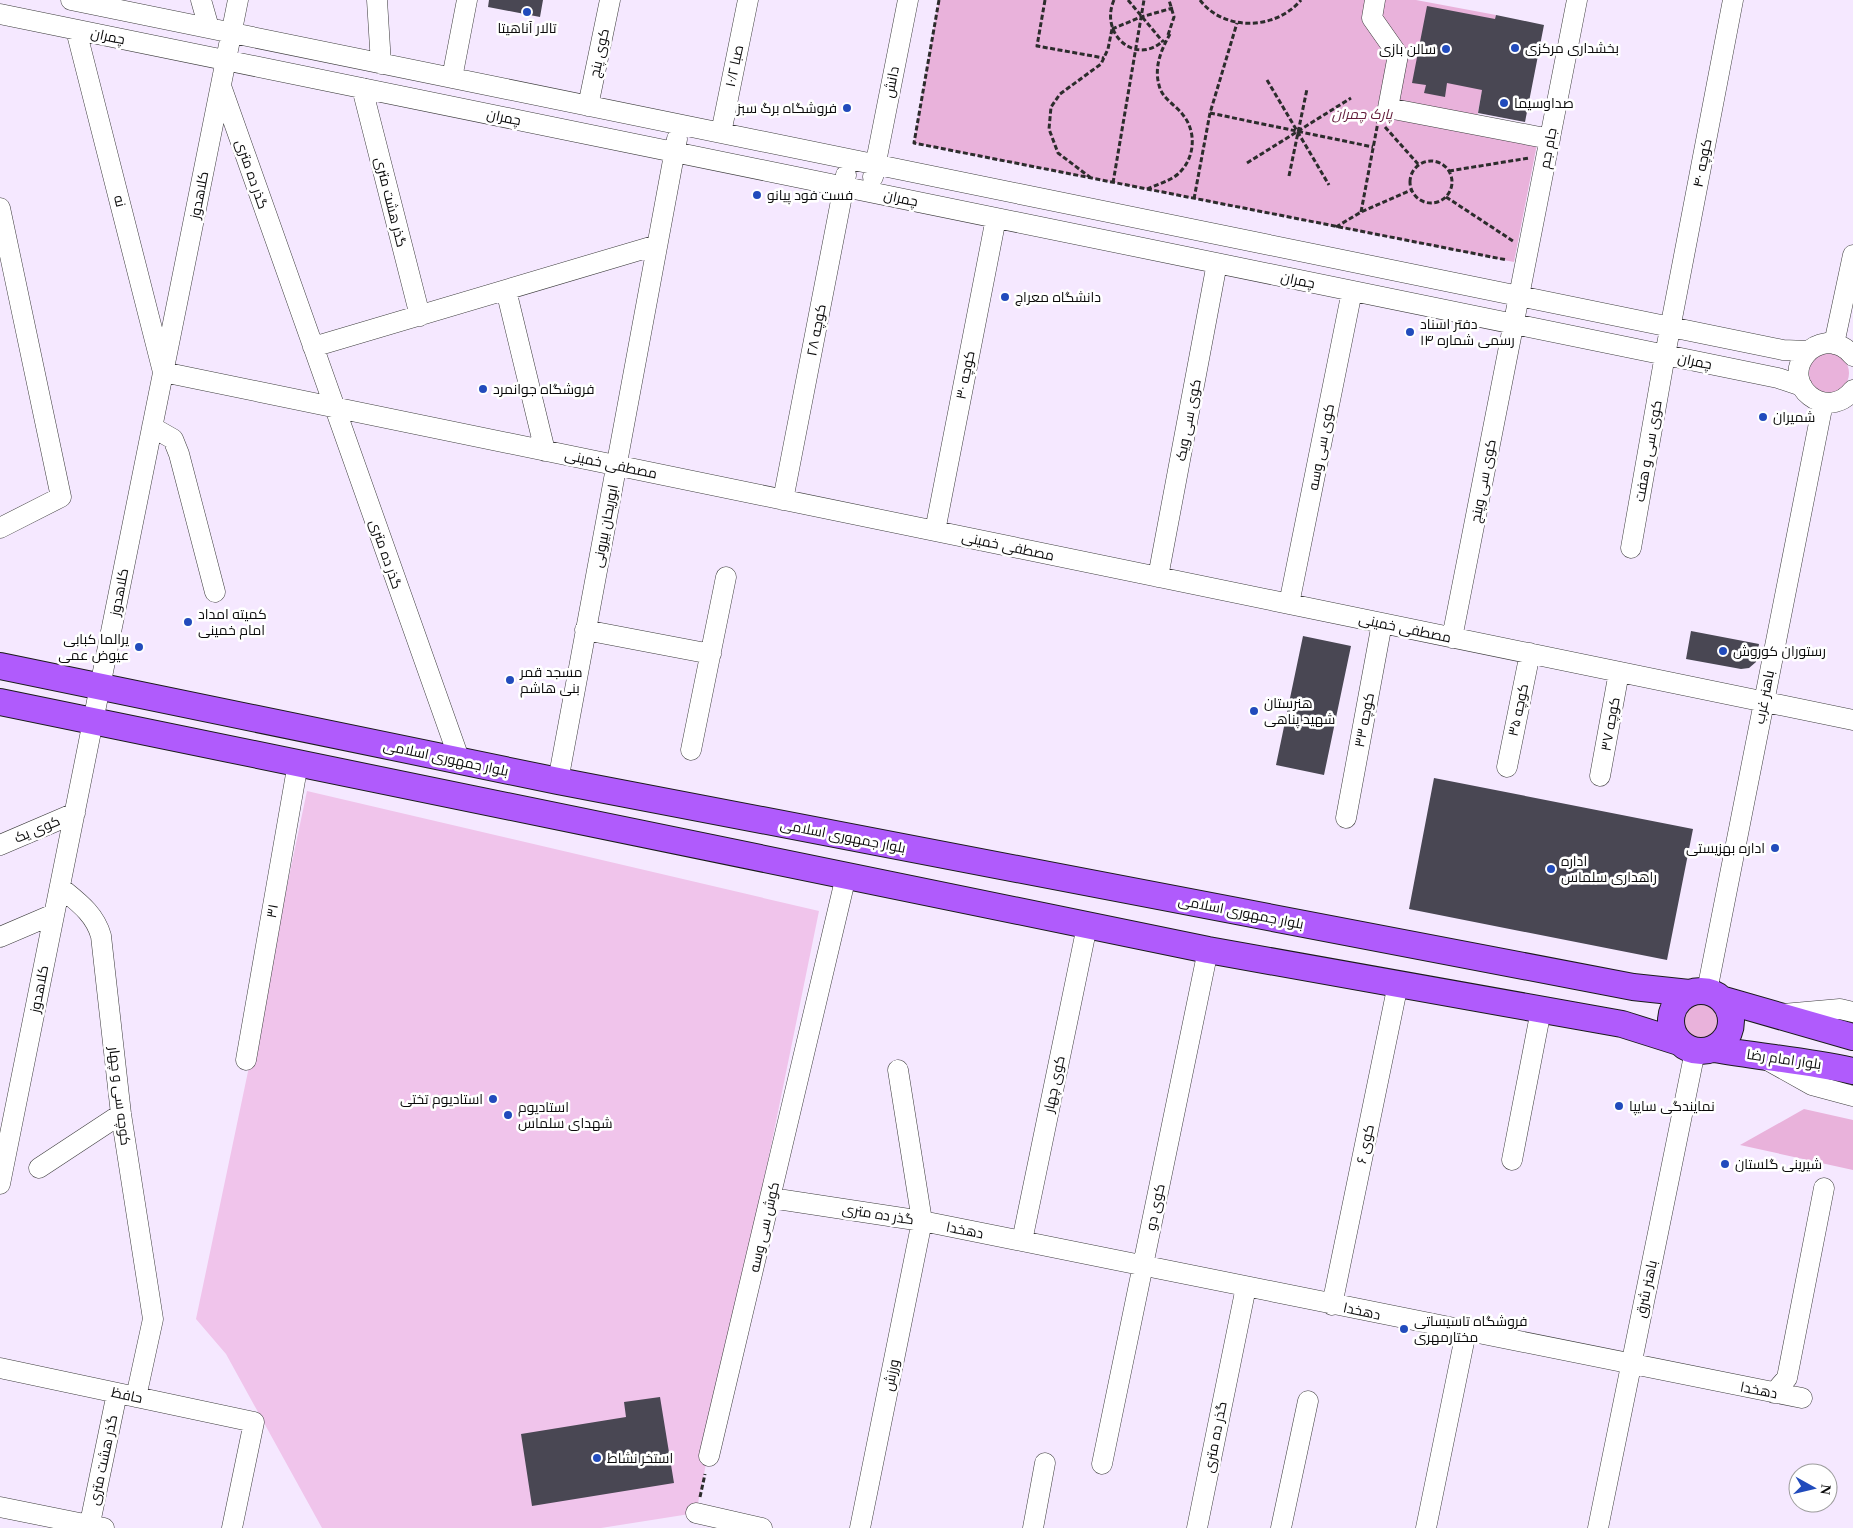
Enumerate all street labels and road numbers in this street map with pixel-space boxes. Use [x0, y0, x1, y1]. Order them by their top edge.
street label: چمران [89, 26, 126, 49]
street label: کوی پنج [587, 27, 614, 79]
street label: صبا ۱۰/۲ [723, 44, 746, 88]
street label: دانش [881, 65, 902, 99]
street label: چمران [485, 107, 522, 130]
street label: جام جم [1537, 126, 1562, 170]
street label: گذر ده متری [233, 137, 270, 211]
street label: کوچه ۴۰ [1690, 138, 1716, 189]
street label: گذر هشت متری [372, 156, 409, 249]
street label: کلاهدوز [187, 170, 211, 221]
street label: چمران [882, 188, 919, 211]
street label: نه [111, 194, 128, 209]
street label: چمران [1279, 270, 1316, 293]
street label: کوچه ۲۸ [804, 303, 831, 358]
street label: کوچه ۳۰ [953, 350, 980, 401]
street label: چمران [1676, 351, 1713, 374]
street label: کوی سی ویک [1173, 378, 1204, 462]
street label: کوی سی و هفت [1632, 399, 1665, 503]
street label: کوی سی وسه [1306, 403, 1337, 492]
street label: کوی سی وپنج [1468, 438, 1501, 524]
street label: مصطفی خمینی [563, 447, 658, 482]
street label: ابوریحان بیرونی [590, 483, 621, 569]
street label: گذر ده متری [367, 517, 404, 591]
street label: مصطفی خمینی [960, 529, 1055, 564]
street label: کلاهدوز [107, 567, 131, 618]
street label: مصطفی خمینی [1357, 611, 1452, 646]
street label: باهنر غرب [1752, 669, 1777, 725]
street label: کوچه ۳۵ [1506, 682, 1533, 738]
street label: کوچه ۳۳ [1352, 692, 1379, 749]
street label: کوچه ۳۷ [1598, 696, 1625, 753]
street label: بلوار جمهوری اسلامی [382, 738, 510, 779]
street label: کوی یک [12, 813, 62, 846]
street label: بلوار جمهوری اسلامی [779, 817, 907, 856]
street label: بلوار جمهوری اسلامی [1177, 893, 1305, 932]
street label: ۳۱ [264, 903, 281, 919]
street label: کلاهدوز [27, 964, 51, 1015]
street label: کوچه سی و چهار [104, 1045, 133, 1147]
street label: بلوار امام رضا [1745, 1047, 1822, 1074]
street label: کوی چهار [1041, 1054, 1070, 1115]
street label: کوی ۶ [1354, 1123, 1377, 1165]
street label: کوش سی وسه [747, 1181, 782, 1274]
street label: کوی دو [1143, 1182, 1168, 1232]
street label: گذر ده متری [841, 1201, 915, 1228]
street label: دهخدا [945, 1220, 985, 1241]
street label: باهنر شرق [1633, 1259, 1661, 1319]
street label: دهخدا [1342, 1300, 1382, 1323]
street label: ورزش [881, 1358, 902, 1392]
street label: دهخدا [1739, 1380, 1779, 1401]
street label: حافظ [110, 1385, 144, 1406]
street label: گذر ده متری [1201, 1400, 1230, 1474]
street label: گذر هشت متری [87, 1414, 120, 1507]

